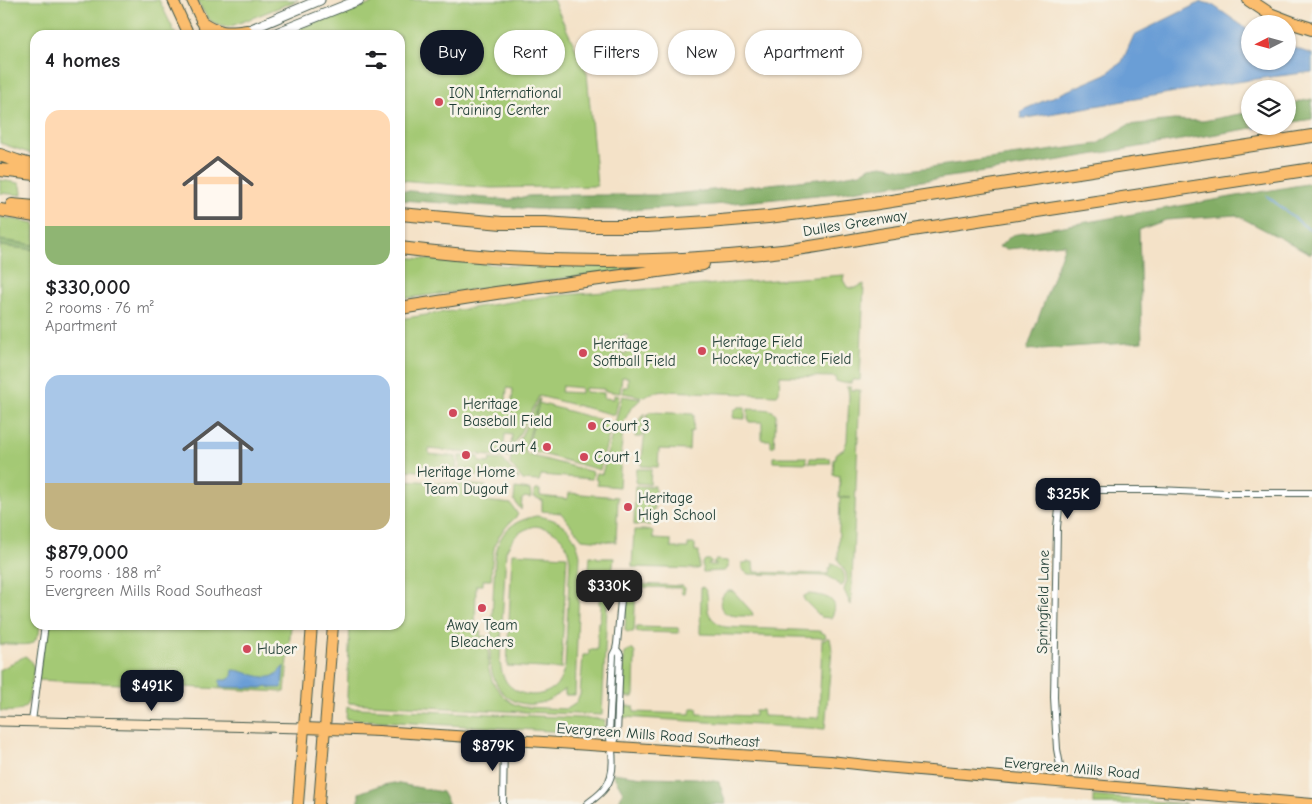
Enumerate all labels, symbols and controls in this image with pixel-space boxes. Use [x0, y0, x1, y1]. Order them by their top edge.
north arrow [1241, 15, 1296, 70]
map controls [1241, 15, 1296, 135]
chip: Buy [420, 30, 484, 75]
chip: Rent [494, 30, 565, 75]
chip: Filters [575, 30, 658, 75]
chip: New [668, 30, 735, 75]
chip: Apartment [745, 30, 862, 75]
icon: filters [362, 46, 390, 74]
text: 4 homes [45, 48, 120, 72]
button: layers [1241, 80, 1296, 135]
place label: ION International Training Center [449, 84, 561, 119]
marker: ION International Training Center [433, 96, 445, 108]
icon: home [173, 143, 263, 233]
street label: Dulles Greenway [802, 206, 909, 240]
text: $330,000 [45, 275, 130, 299]
text: 2 rooms · 76 m² [45, 299, 154, 317]
text: Apartment [45, 317, 117, 335]
place label: Heritage Field Hockey Practice Field [712, 333, 852, 368]
place label: Heritage Softball Field [593, 335, 676, 370]
marker: Heritage Field Hockey Practice Field [696, 345, 708, 357]
marker: Heritage Softball Field [577, 347, 589, 359]
place label: Heritage Baseball Field [463, 395, 552, 430]
marker: Heritage Baseball Field [447, 407, 459, 419]
icon: home [173, 408, 263, 498]
place label: Court 3 [602, 417, 650, 435]
marker: Court 3 [586, 420, 598, 432]
place label: Court 4 [490, 438, 537, 456]
marker: Court 4 [541, 441, 553, 453]
place label: Court 1 [594, 448, 640, 466]
marker: Heritage Home Team Dugout [460, 449, 472, 461]
marker: Court 1 [578, 451, 590, 463]
place label: Heritage Home Team Dugout [417, 463, 516, 498]
pin: $325K [1033, 478, 1103, 520]
text: $325K [1047, 485, 1090, 503]
place label: Heritage High School [638, 489, 716, 524]
marker: Heritage High School [622, 501, 634, 513]
text: $879,000 [45, 540, 128, 564]
street label: Springfield Lane [1033, 549, 1053, 654]
text: 5 rooms · 188 m² [45, 564, 161, 582]
pin: $330K [574, 570, 644, 612]
text: $330K [587, 577, 631, 595]
text: Evergreen Mills Road Southeast [45, 582, 262, 600]
marker: Away Team Bleachers [476, 602, 488, 614]
place label: Away Team Bleachers [446, 616, 518, 651]
place label: Huber [257, 640, 297, 658]
marker: Huber [241, 643, 253, 655]
pin: $491K [117, 670, 187, 712]
text: $491K [132, 677, 172, 695]
street label: Evergreen Mills Road Southeast [556, 719, 761, 751]
pin: $879K [458, 730, 528, 772]
text: $879K [472, 737, 514, 755]
street label: Evergreen Mills Road [1003, 753, 1141, 783]

